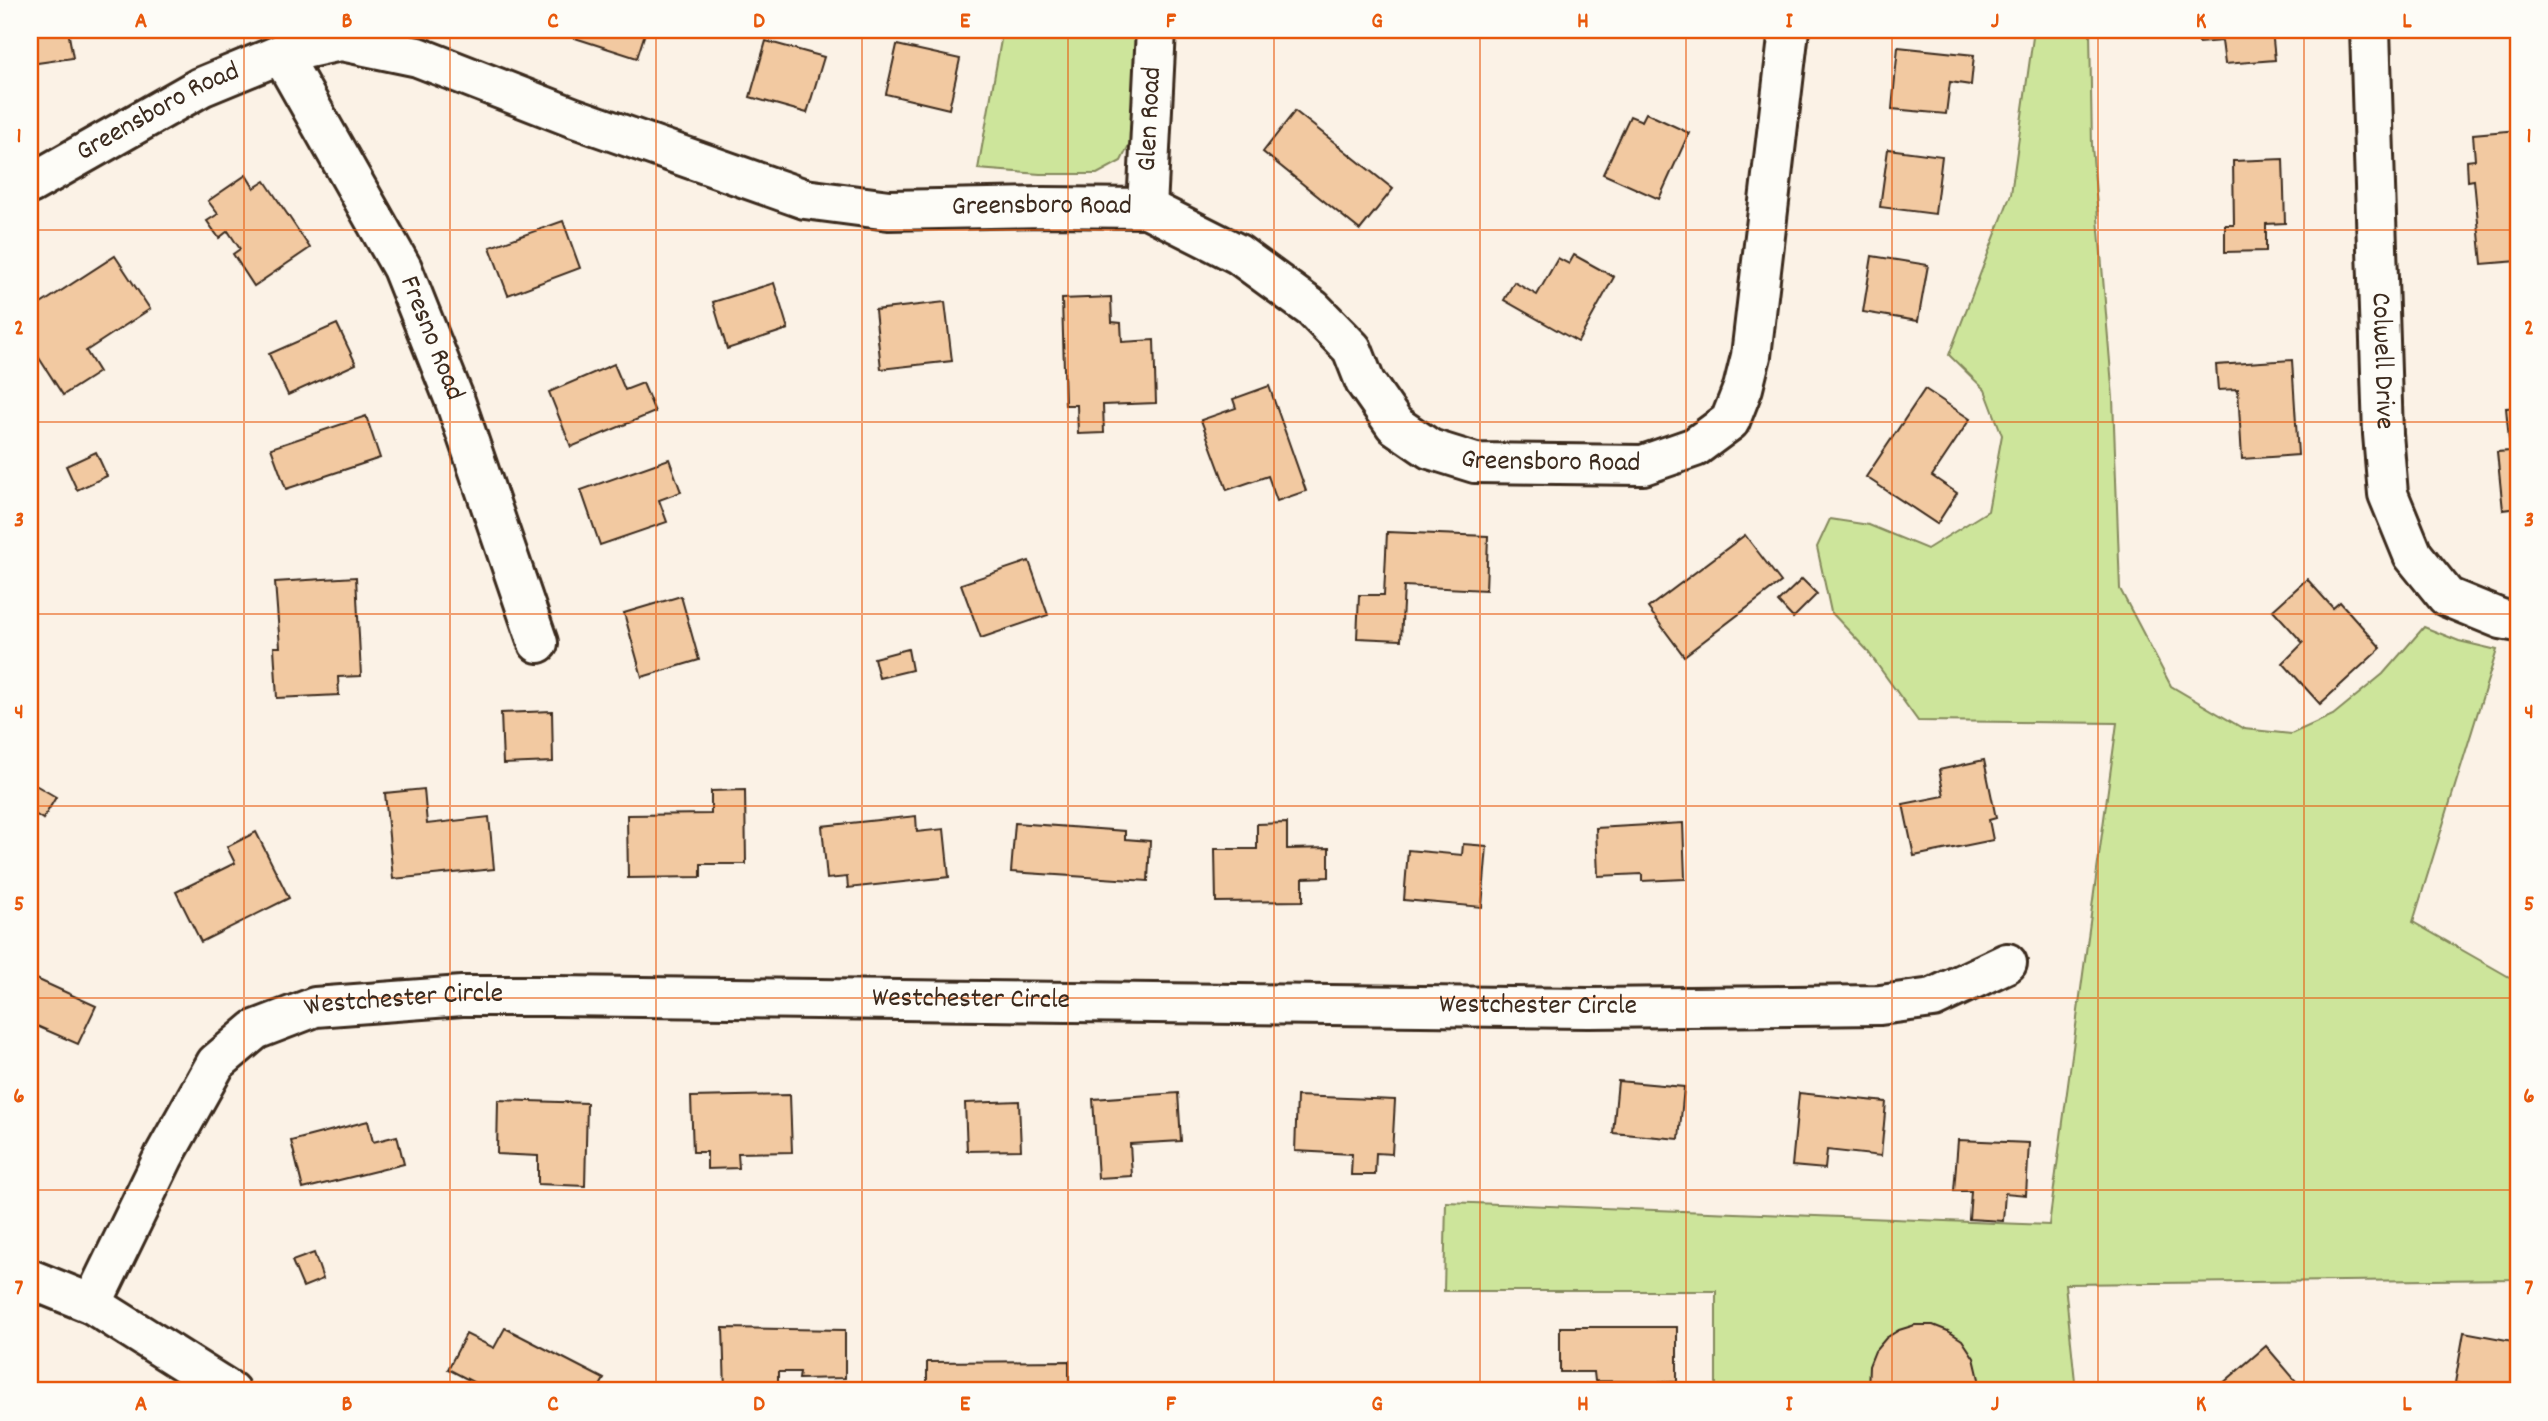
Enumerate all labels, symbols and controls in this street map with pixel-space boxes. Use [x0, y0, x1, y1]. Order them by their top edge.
text: A [135, 6, 147, 39]
text: B [342, 6, 353, 39]
text: C [547, 6, 559, 39]
text: D [753, 6, 765, 39]
text: E [960, 6, 971, 39]
text: F [1166, 6, 1177, 39]
text: G [1371, 6, 1383, 39]
text: H [1577, 6, 1589, 39]
text: I [1785, 6, 1793, 39]
text: J [1991, 6, 1999, 39]
text: K [2196, 6, 2207, 39]
text: L [2402, 6, 2412, 39]
street label: Greensboro Road [70, 53, 246, 173]
street label: Glen Road [1129, 66, 1174, 173]
text: 1 [16, 121, 22, 154]
text: 1 [2526, 121, 2532, 154]
street label: Greensboro Road [951, 187, 1132, 229]
street label: Fresno Road [387, 270, 473, 407]
street label: Colwell Drive [2358, 292, 2403, 430]
text: 2 [14, 313, 24, 346]
text: 2 [2524, 313, 2534, 346]
street label: Greensboro Road [1455, 440, 1641, 485]
text: 3 [14, 505, 24, 538]
text: 3 [2524, 505, 2534, 538]
text: 4 [14, 697, 24, 730]
text: 4 [2524, 697, 2534, 730]
text: 5 [14, 889, 24, 922]
text: 5 [2524, 889, 2534, 922]
street label: Westchester Circle [299, 976, 503, 1029]
street label: Westchester Circle [872, 980, 1070, 1022]
street label: Westchester Circle [1439, 986, 1637, 1028]
text: 6 [13, 1081, 25, 1114]
text: 6 [2523, 1081, 2535, 1114]
text: 7 [15, 1273, 24, 1306]
text: 7 [2525, 1273, 2534, 1306]
text: A [135, 1389, 147, 1421]
text: B [342, 1389, 353, 1421]
text: C [547, 1389, 559, 1421]
text: D [753, 1389, 765, 1421]
text: E [960, 1389, 971, 1421]
text: F [1166, 1389, 1177, 1421]
text: G [1371, 1389, 1383, 1421]
text: H [1577, 1389, 1589, 1421]
text: I [1785, 1389, 1793, 1421]
text: J [1991, 1389, 1999, 1421]
text: K [2196, 1389, 2207, 1421]
text: L [2402, 1389, 2412, 1421]

